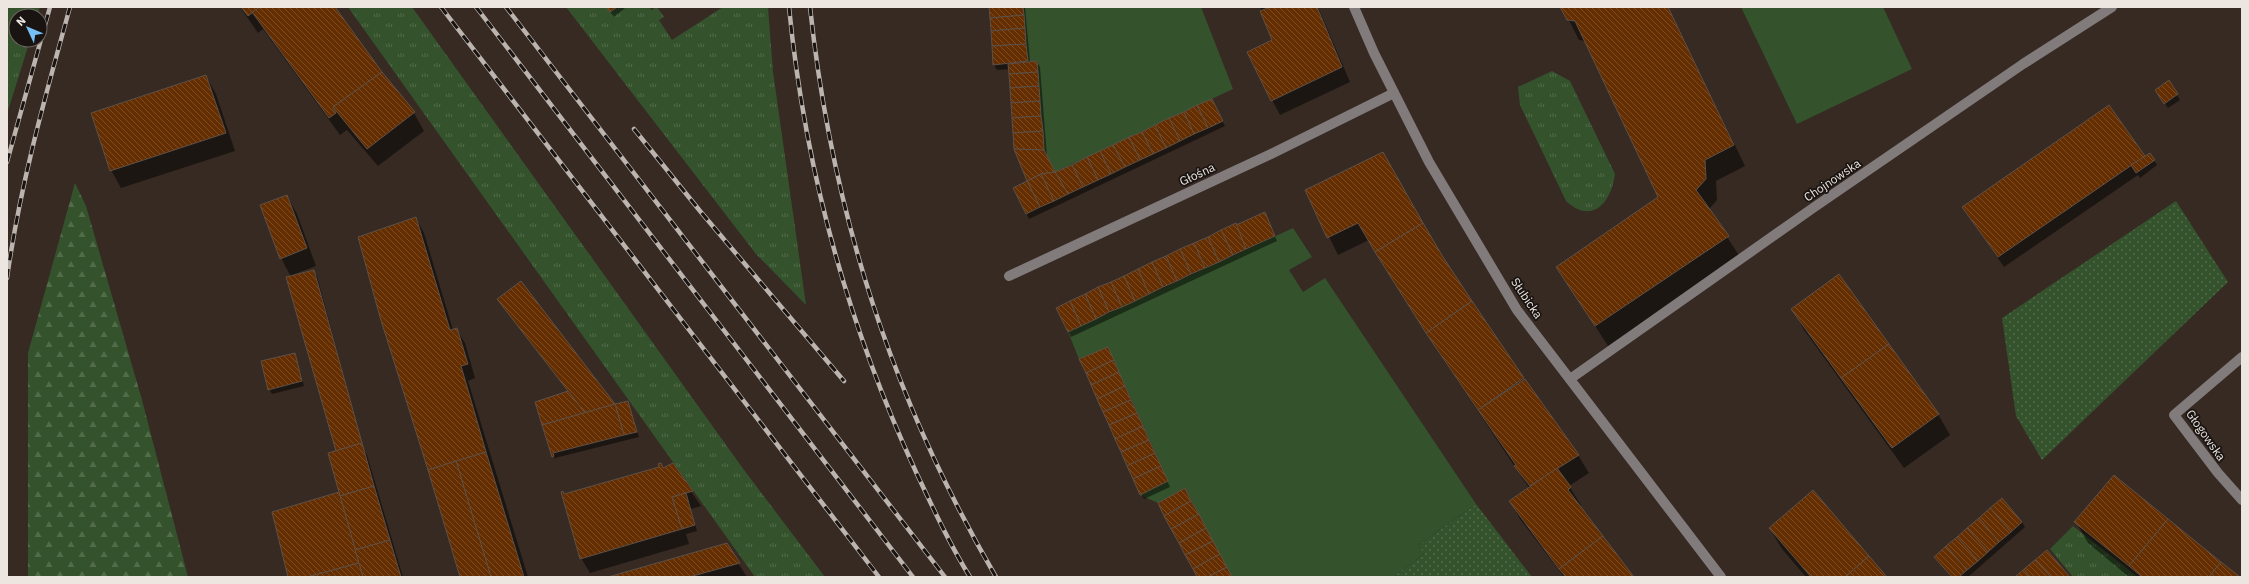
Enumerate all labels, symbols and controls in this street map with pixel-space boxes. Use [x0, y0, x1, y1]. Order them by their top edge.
north arrow [8, 8, 48, 48]
text: N [13, 13, 29, 29]
street label: Chojnowska [1801, 155, 1864, 204]
street label: Głośna [1177, 159, 1218, 189]
street label: Słubicka [1508, 275, 1546, 322]
street label: Głogowska [2183, 407, 2229, 464]

